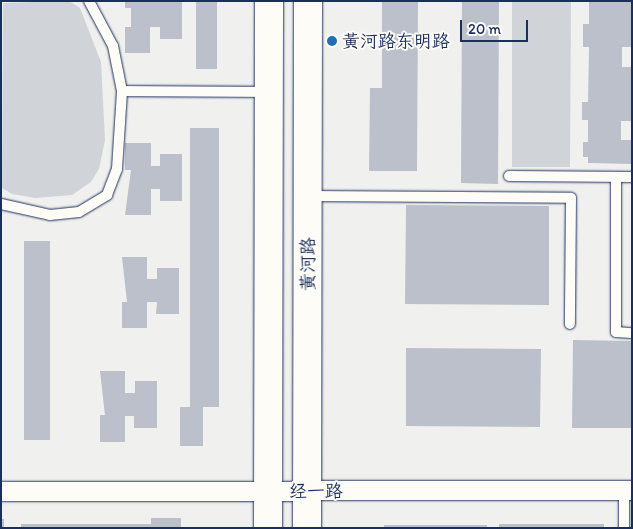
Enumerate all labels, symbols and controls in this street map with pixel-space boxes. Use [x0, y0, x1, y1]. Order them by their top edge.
scale bar [463, 10, 530, 42]
text: 20 m [468, 20, 501, 38]
place label: 黄河路东明路 [342, 30, 450, 52]
marker: 黄河路东明路 [326, 35, 338, 47]
street label: 黄河路 [297, 237, 319, 291]
street label: 经一路 [289, 480, 343, 502]

